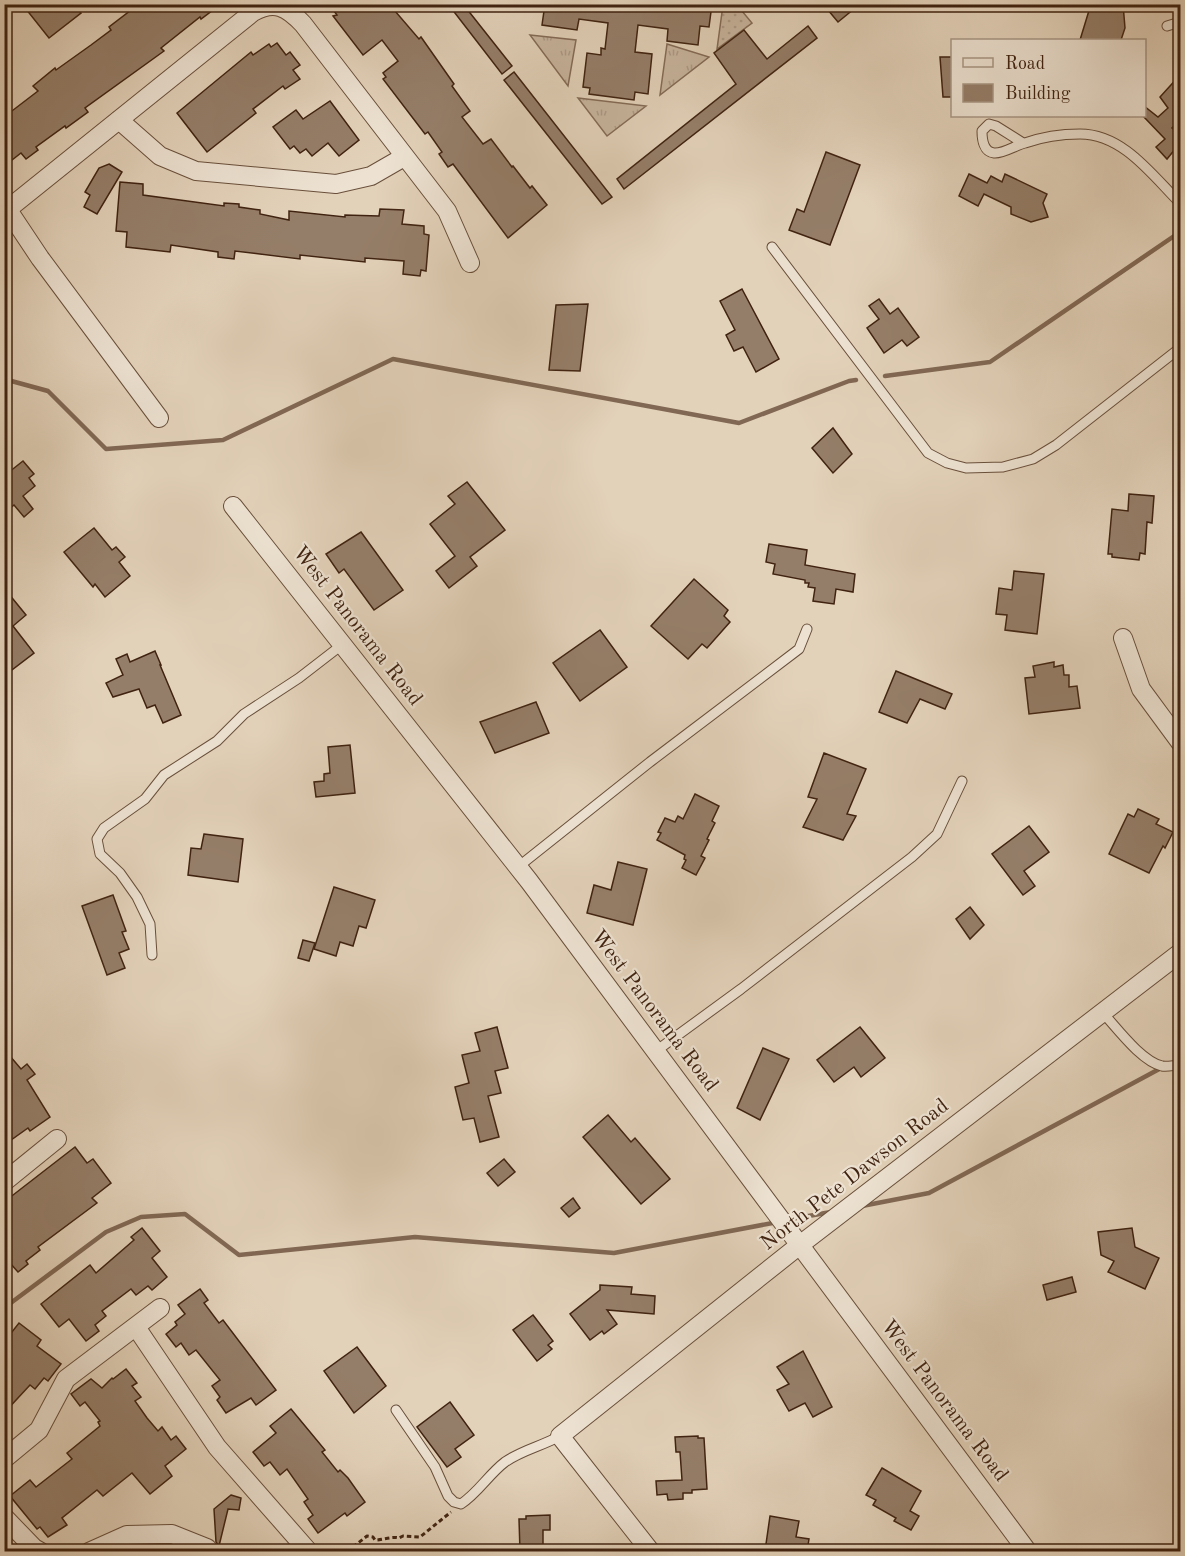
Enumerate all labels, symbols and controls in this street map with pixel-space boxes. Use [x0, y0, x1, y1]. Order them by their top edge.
legend [951, 39, 1146, 117]
text: Road [1005, 55, 1045, 73]
text: Building [1005, 85, 1071, 103]
street label: West Panorama Road [288, 542, 426, 710]
street label: West Panorama Road [586, 926, 722, 1096]
street label: North Pete Dawson Road [757, 1095, 953, 1255]
street label: West Panorama Road [876, 1316, 1012, 1486]

